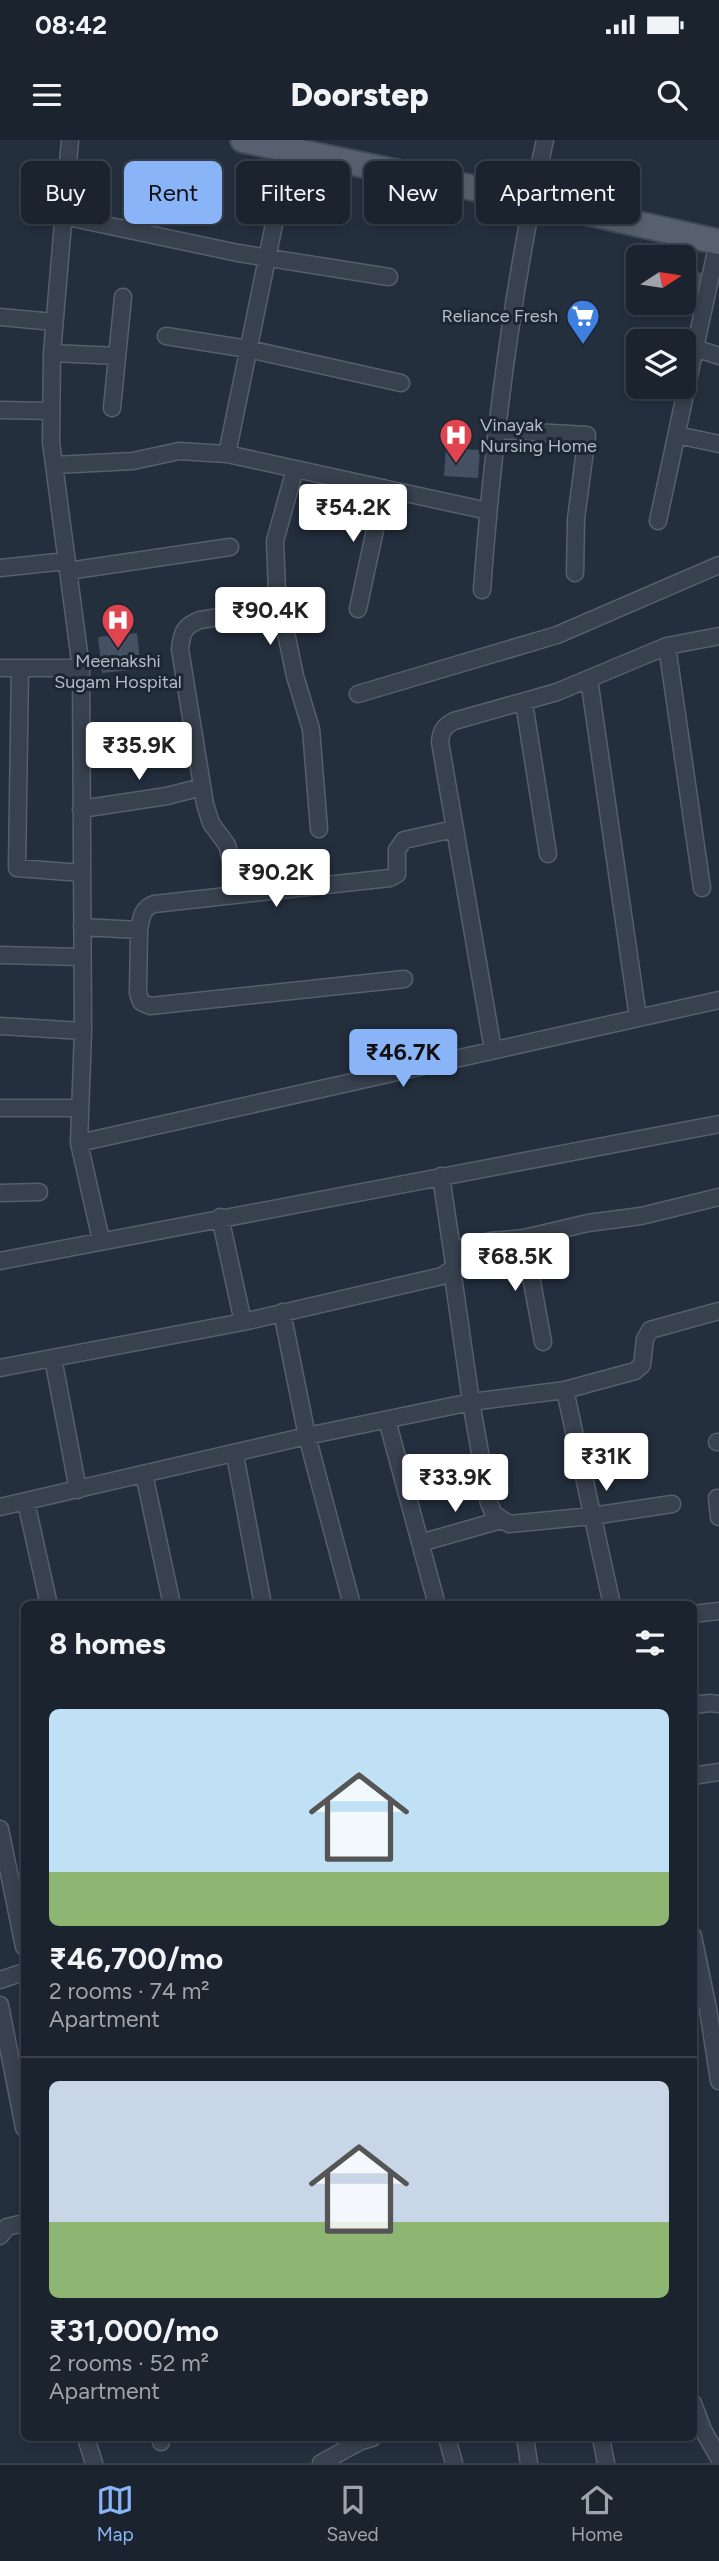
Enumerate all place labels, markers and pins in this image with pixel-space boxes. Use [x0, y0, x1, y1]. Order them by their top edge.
supermarket icon: Reliance Fresh [564, 297, 602, 346]
place label: Reliance Fresh [442, 305, 558, 327]
place label: Vinayak Nursing Home [480, 414, 597, 457]
hospital icon: Vinayak Nursing Home [437, 416, 475, 465]
pin: ₹54.2K [296, 484, 410, 544]
pin: ₹90.4K [213, 588, 327, 647]
hospital icon: Meenakshi Sugam Hospital [99, 601, 137, 650]
place label: Meenakshi Sugam Hospital [54, 650, 182, 693]
pin: ₹35.9K [82, 722, 196, 782]
pin: ₹90.2K [219, 850, 333, 909]
pin: ₹46.7K [346, 1030, 460, 1089]
pin: ₹68.5K [458, 1234, 572, 1293]
pin: ₹31K [565, 1434, 647, 1493]
pin: ₹33.9K [398, 1454, 512, 1514]

